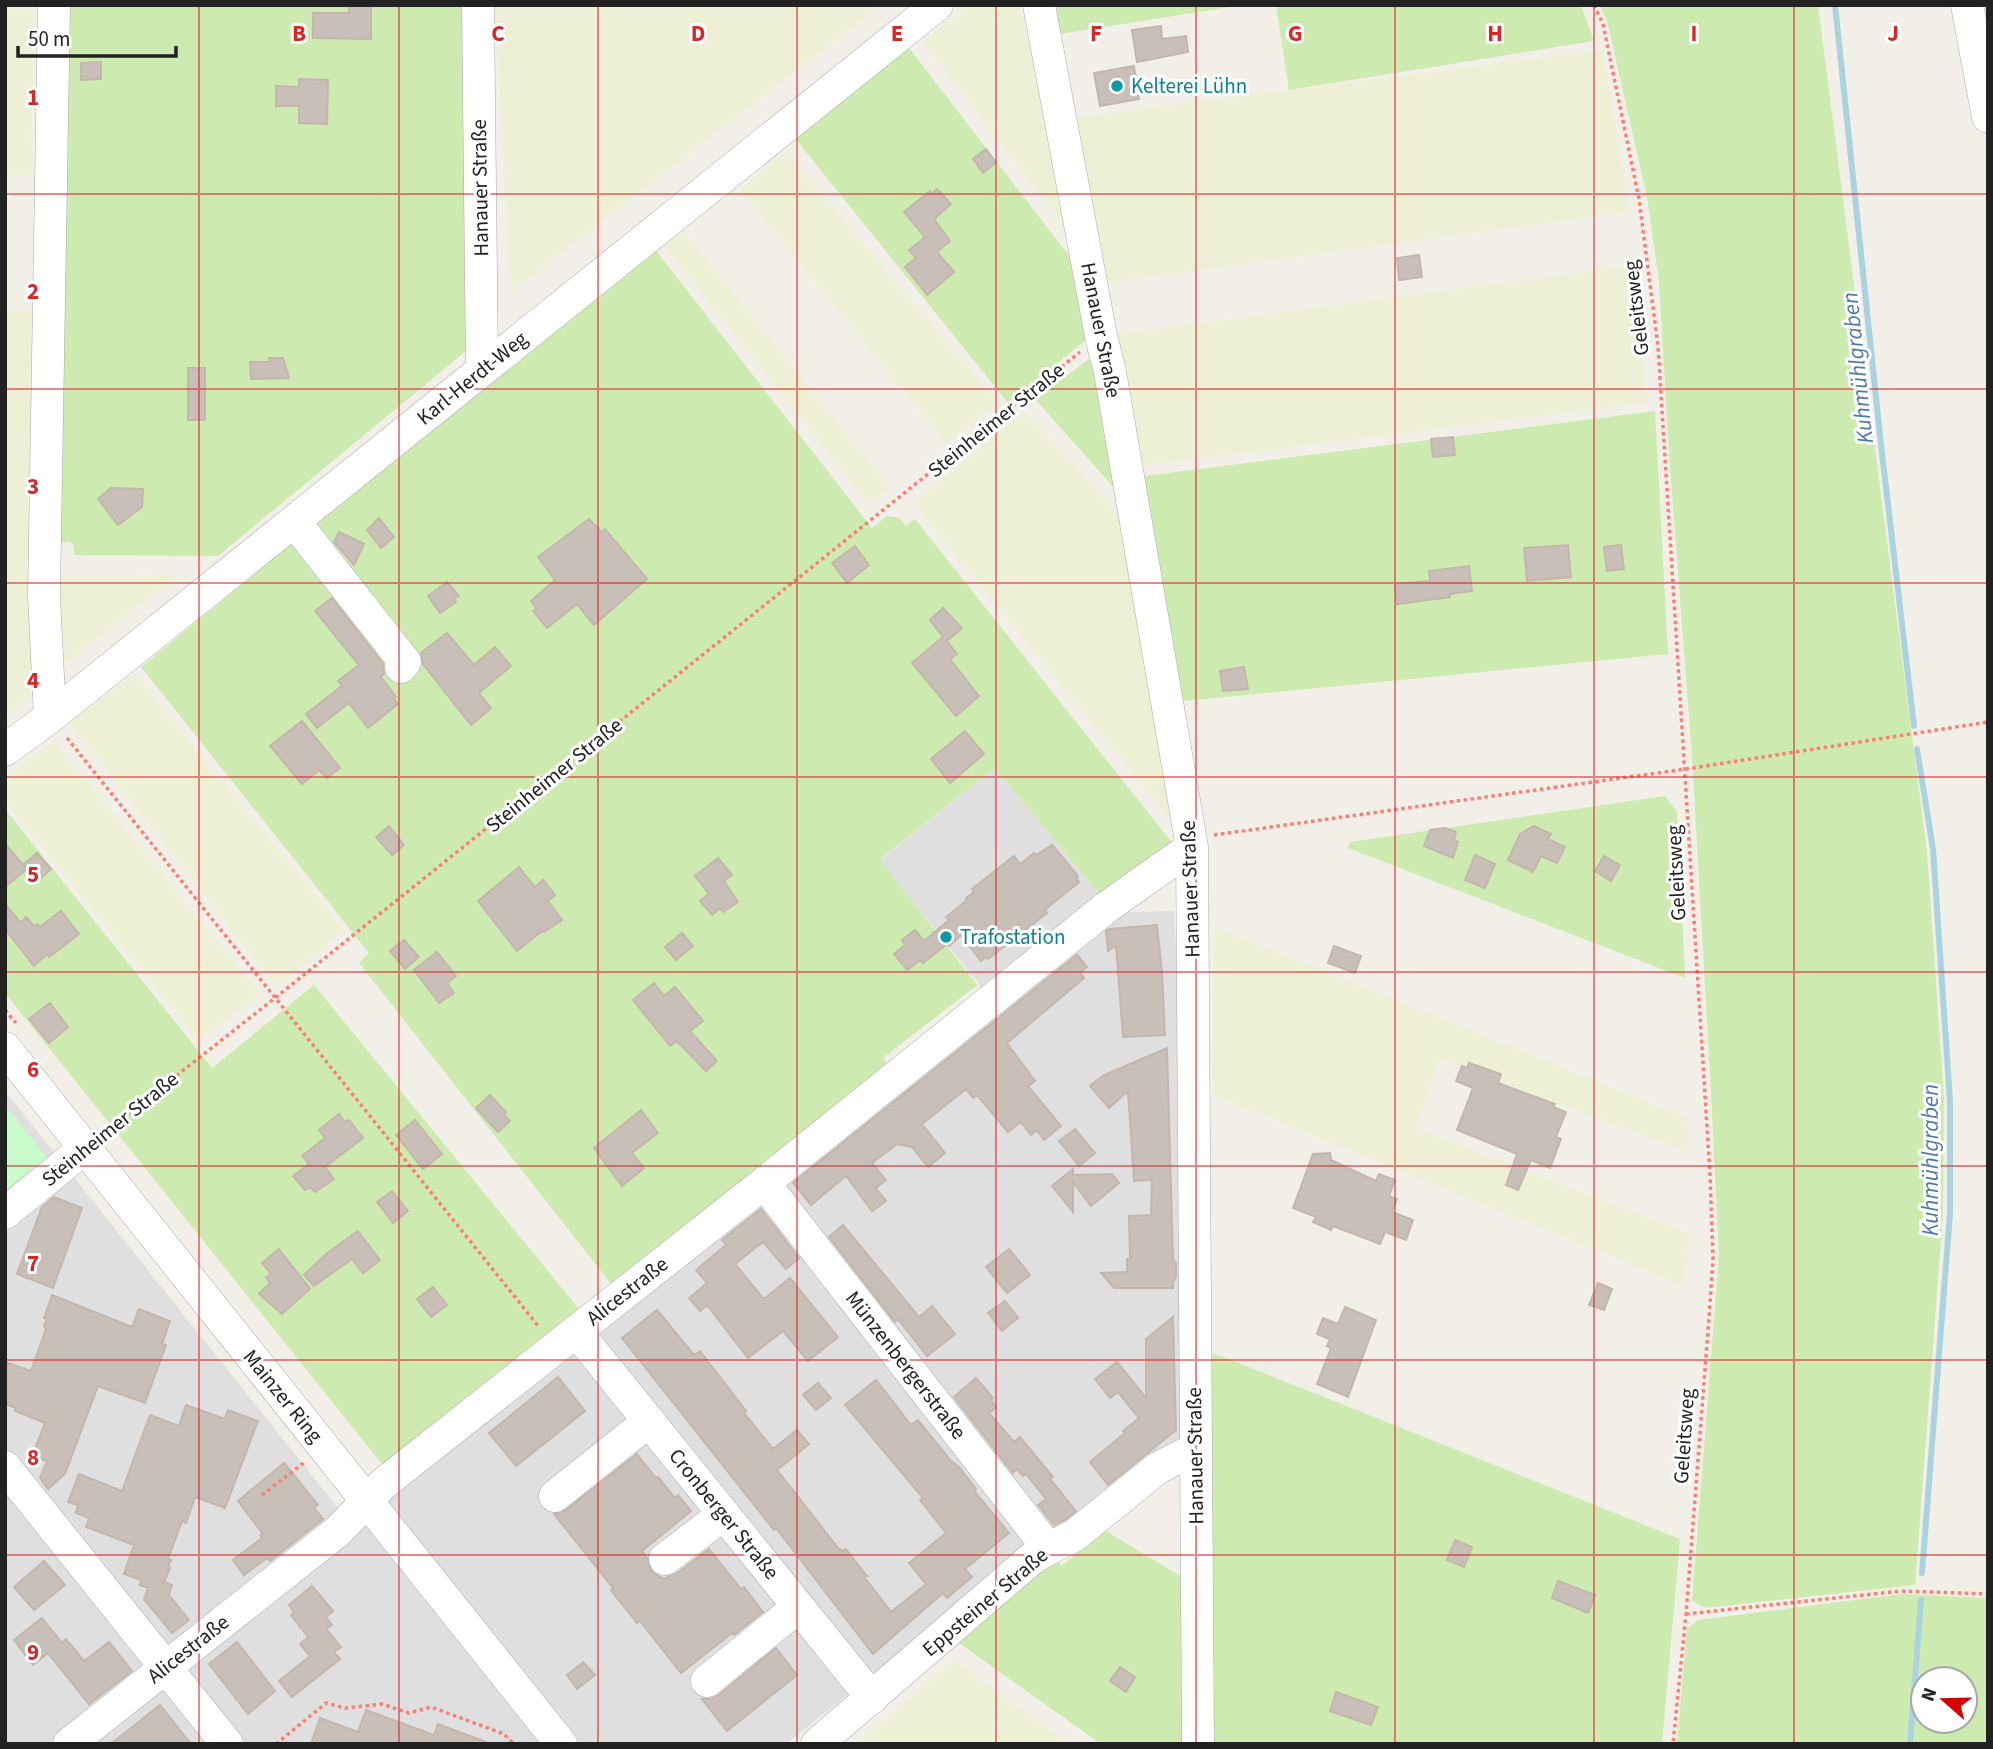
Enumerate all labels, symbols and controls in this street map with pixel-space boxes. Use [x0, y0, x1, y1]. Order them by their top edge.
scale bar [18, 14, 175, 58]
text: B [292, 17, 306, 50]
text: C [491, 17, 505, 50]
text: D [691, 17, 705, 50]
text: E [891, 17, 903, 50]
text: F [1090, 17, 1102, 50]
text: G [1288, 17, 1302, 50]
text: H [1487, 17, 1503, 50]
text: I [1691, 17, 1697, 50]
text: J [1887, 17, 1899, 50]
text: 50 m [28, 24, 70, 54]
place label: Kelterei Lühn [1131, 71, 1247, 101]
marker: Kelterei Lühn [1109, 78, 1125, 94]
text: 1 [27, 81, 39, 114]
street label: Hanauer Straße [464, 119, 496, 257]
street label: Geleitsweg [1615, 258, 1657, 357]
street label: Hanauer Straße [1073, 260, 1129, 400]
text: 2 [27, 275, 39, 308]
water label: Kuhmühlgraben [1833, 291, 1882, 445]
street label: Karl-Herdt-Weg [410, 324, 534, 432]
street label: Steinheimer Straße [921, 355, 1071, 485]
text: 3 [27, 470, 39, 503]
text: 4 [27, 664, 39, 697]
street label: Steinheimer Straße [479, 710, 629, 840]
street label: Hanauer Straße [1173, 820, 1207, 958]
street label: Geleitsweg [1658, 824, 1693, 922]
text: 5 [27, 858, 39, 891]
place label: Trafostation [960, 922, 1065, 952]
marker: Trafostation [938, 929, 954, 945]
text: 6 [27, 1053, 39, 1086]
street label: Steinheimer Straße [35, 1064, 185, 1194]
water label: Kuhmühlgraben [1914, 1084, 1947, 1236]
text: 7 [27, 1247, 39, 1280]
street label: Alicestraße [580, 1249, 674, 1333]
street label: Münzenbergerstraße [838, 1284, 974, 1446]
street label: Mainzer Ring [236, 1343, 330, 1449]
street label: Hanauer Straße [1179, 1387, 1211, 1525]
street label: Geleitsweg [1666, 1387, 1702, 1485]
text: 8 [27, 1441, 39, 1474]
street label: Cronberger Straße [662, 1442, 786, 1586]
street label: Eppsteiner Straße [916, 1540, 1054, 1664]
street label: Alicestraße [141, 1607, 235, 1691]
text: 9 [27, 1636, 39, 1669]
north arrow [1909, 1665, 1979, 1735]
text: N [1915, 1684, 1944, 1705]

